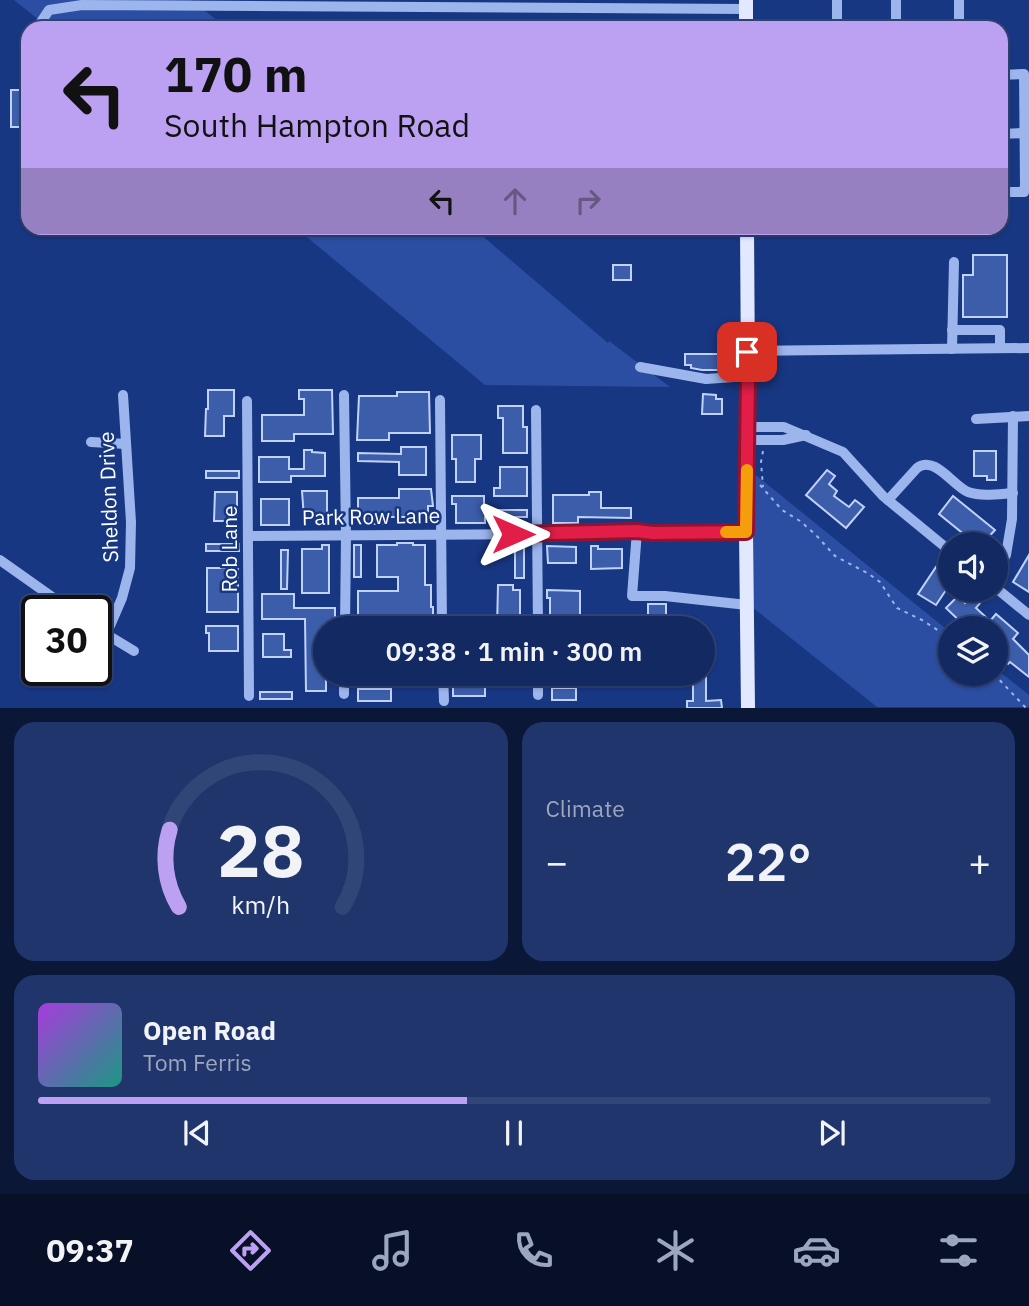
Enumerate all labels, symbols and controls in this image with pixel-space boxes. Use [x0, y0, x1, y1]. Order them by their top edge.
text: 170 m [164, 42, 308, 105]
icon: left [49, 49, 140, 140]
text: South Hampton Road [164, 104, 470, 146]
icon: left [423, 182, 461, 220]
icon: ahead [496, 182, 534, 220]
icon: right [569, 182, 607, 220]
pin [717, 322, 777, 382]
icon: arrive [728, 333, 766, 371]
street label: Sheldon Drive [92, 431, 124, 563]
position arrow [476, 497, 550, 571]
street label: Park Row Lane [302, 501, 440, 531]
street label: Rob Lane [215, 505, 243, 593]
map controls [938, 532, 1008, 686]
button: sound [938, 532, 1008, 602]
speed limit sign: 30 [21, 595, 112, 686]
button: layers [938, 616, 1008, 686]
text: 09:38 · 1 min · 300 m [386, 634, 642, 668]
text: Climate [546, 793, 625, 823]
text: 28 [217, 803, 304, 898]
text: 22° [725, 828, 812, 895]
text: − [546, 837, 568, 886]
text: + [968, 837, 991, 886]
text: km/h [231, 888, 290, 921]
text: Open Road [143, 1013, 276, 1047]
text: Tom Ferris [143, 1047, 252, 1077]
icon: previous [178, 1114, 216, 1152]
icon: pause [495, 1114, 533, 1152]
icon: next [813, 1114, 851, 1152]
icon: directions [226, 1226, 275, 1275]
icon: music [368, 1226, 417, 1275]
icon: phone [509, 1226, 558, 1275]
icon: climate [651, 1226, 700, 1275]
icon: car [792, 1226, 841, 1275]
icon: filters [934, 1226, 983, 1275]
text: 09:37 [46, 1229, 134, 1271]

